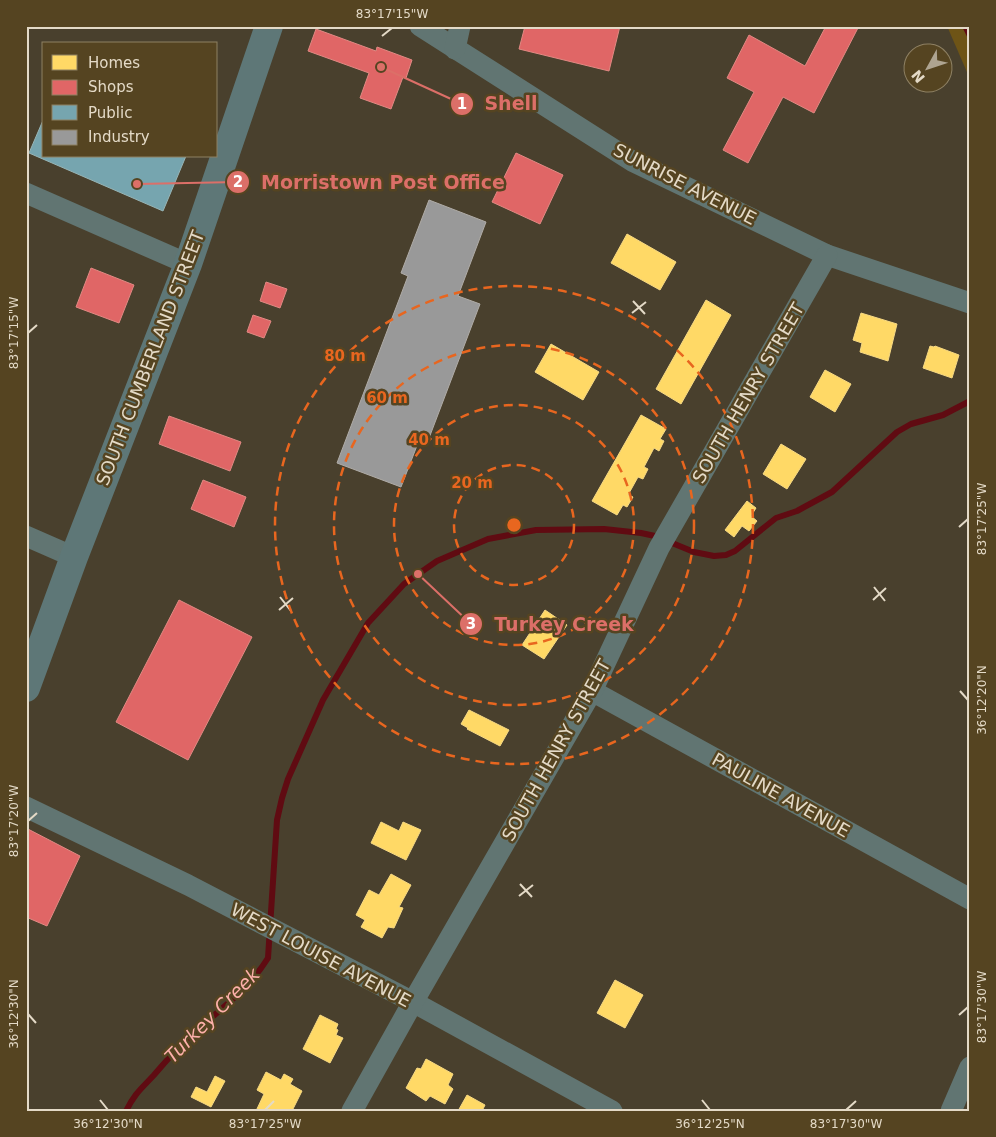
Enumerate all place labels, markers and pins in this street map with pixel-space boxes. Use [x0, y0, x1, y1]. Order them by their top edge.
callout: Shell [449, 87, 547, 121]
callout: Morristown Post Office [226, 165, 515, 199]
centre of rings [505, 516, 523, 534]
callout: Turkey Creek [459, 607, 643, 641]

